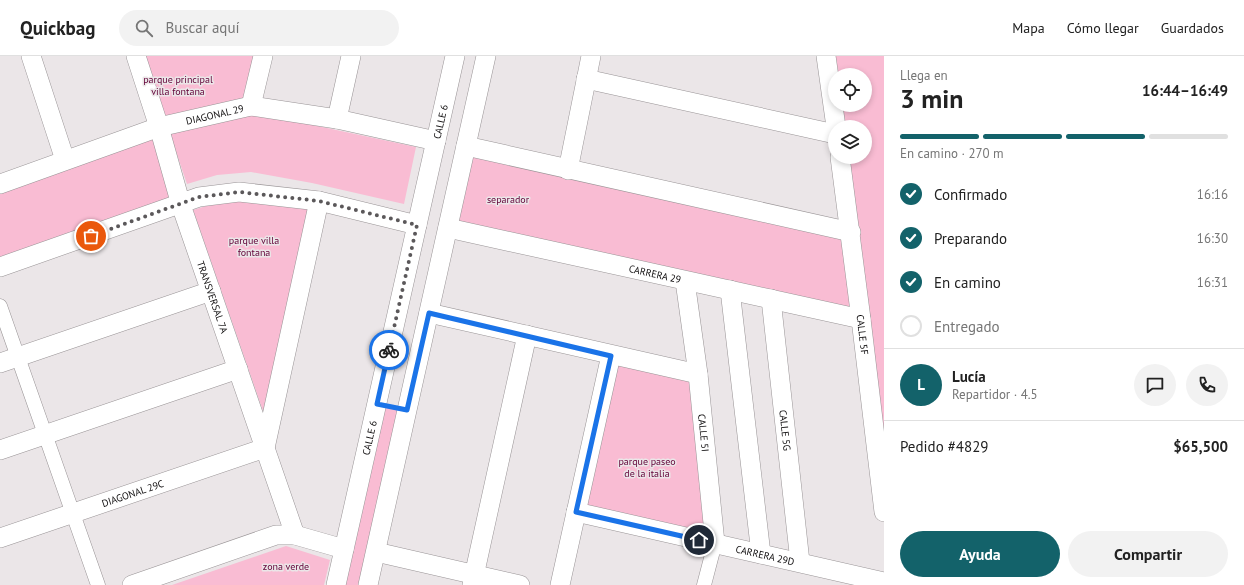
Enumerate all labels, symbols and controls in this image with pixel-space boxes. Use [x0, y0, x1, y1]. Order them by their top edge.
search box [119, 10, 399, 46]
text: Quickbag [20, 16, 95, 40]
icon: search [133, 17, 155, 39]
text: Buscar aquí [165, 18, 240, 37]
text: Mapa [1012, 19, 1045, 37]
text: Cómo llegar [1067, 19, 1139, 37]
text: Guardados [1161, 19, 1224, 37]
text: Llega en [900, 67, 948, 84]
map controls [828, 68, 872, 164]
button: locate [828, 68, 872, 112]
park label: parque principal villa fontana [143, 73, 213, 98]
text: 16:44–16:49 [1142, 81, 1228, 100]
text: 3 min [900, 82, 963, 115]
street label: DIAGONAL 29 [185, 102, 245, 128]
street label: CALLE 6 [431, 103, 451, 140]
button: layers [828, 120, 872, 164]
text: En camino · 270 m [900, 145, 1004, 162]
icon: check [900, 183, 922, 205]
text: Confirmado [934, 185, 1007, 204]
text: 16:16 [1197, 186, 1228, 203]
park label: separador [487, 193, 530, 206]
pin [74, 219, 108, 253]
icon: bag [80, 225, 102, 247]
icon: check [900, 227, 922, 249]
text: Preparando [934, 229, 1007, 248]
text: 16:30 [1197, 230, 1228, 247]
park label: parque villa fontana [229, 234, 279, 259]
street label: TRANSVERSAL 7A [194, 259, 231, 335]
street label: CARRERA 29 [627, 262, 682, 286]
icon: check [900, 271, 922, 293]
text: En camino [934, 273, 1001, 292]
text: 16:31 [1197, 274, 1228, 291]
street label: CALLE 5F [853, 314, 871, 355]
text: Entregado [934, 317, 1000, 336]
courier [369, 330, 409, 370]
icon: bike [378, 339, 400, 361]
button: chat [1134, 364, 1176, 406]
button: phone [1186, 364, 1228, 406]
text: Lucía [952, 367, 986, 386]
text: L [917, 375, 925, 394]
text: Repartidor · 4.5 [952, 386, 1038, 403]
street label: CALLE 5G [776, 409, 794, 451]
street label: CALLE 5I [695, 413, 712, 452]
street label: CALLE 6 [359, 419, 380, 456]
text: Pedido #4829 [900, 437, 989, 456]
text: $65,500 [1173, 437, 1228, 456]
park label: parque paseo de la italia [618, 455, 676, 480]
street label: DIAGONAL 29C [100, 477, 166, 510]
pin [682, 523, 716, 557]
icon: home [688, 529, 710, 551]
button: Ayuda [900, 531, 1060, 577]
button: Compartir [1068, 531, 1228, 577]
street label: CARRERA 29D [734, 543, 796, 568]
park label: zona verde [263, 560, 309, 573]

